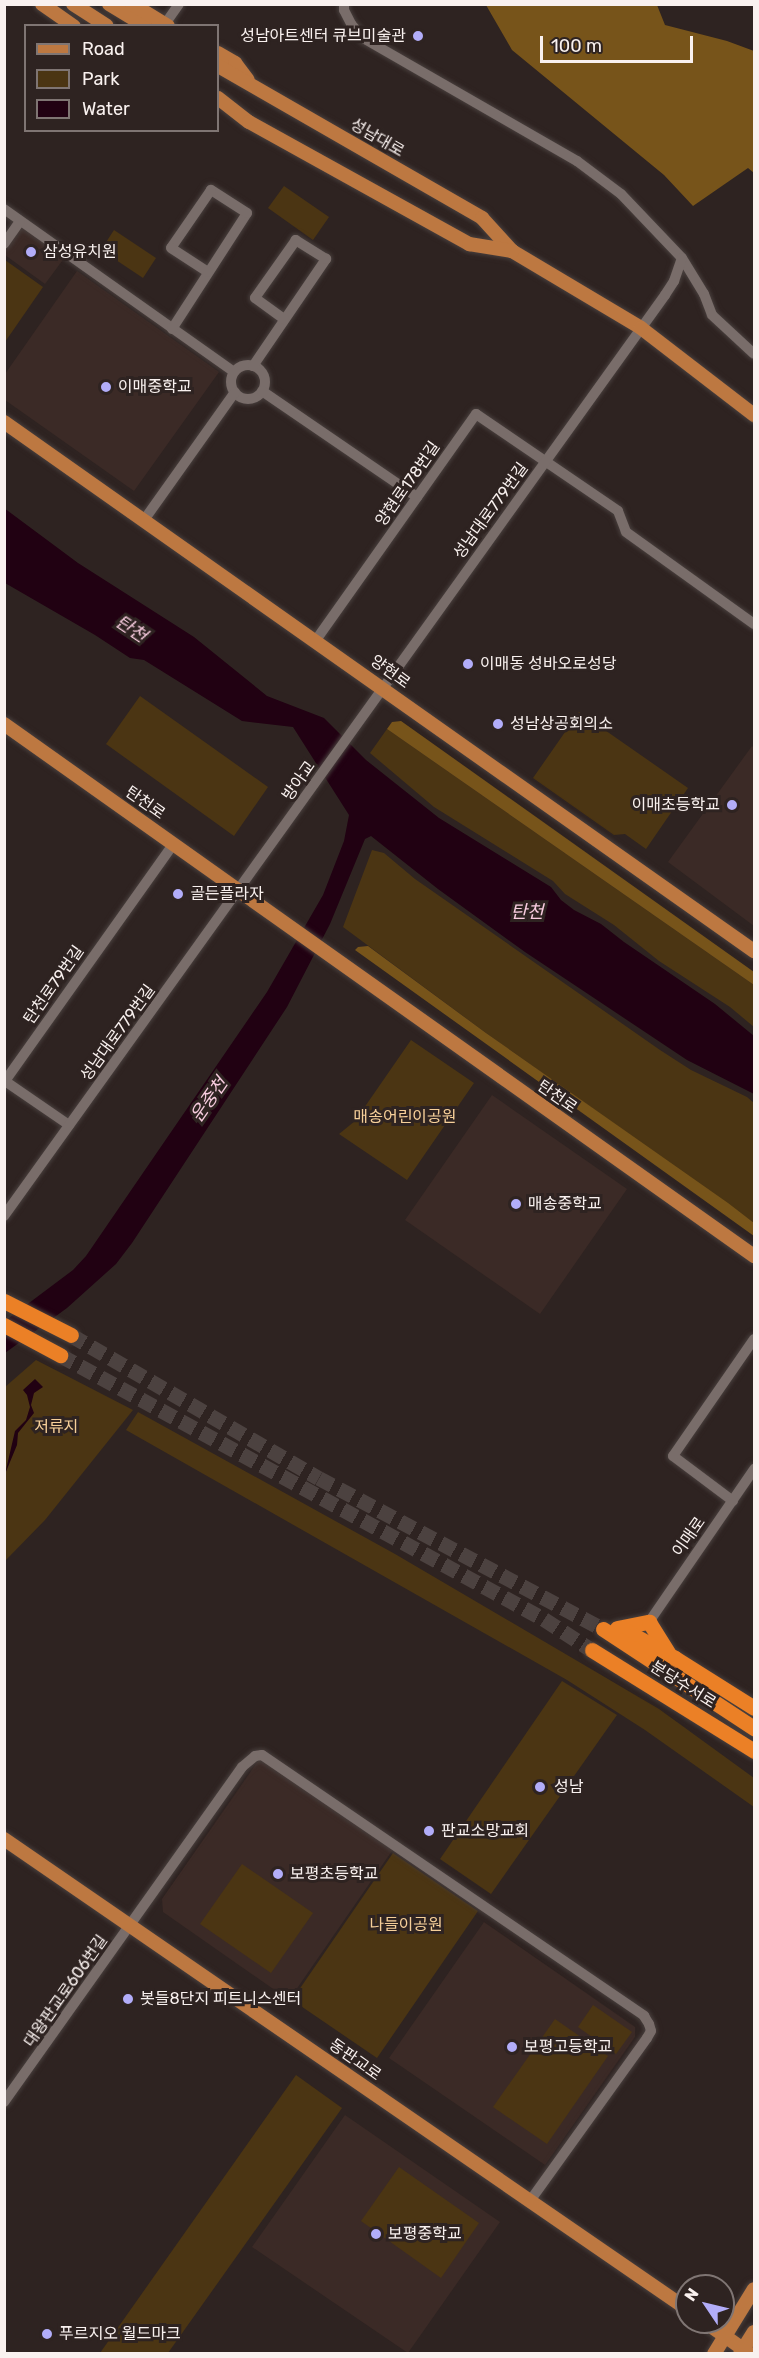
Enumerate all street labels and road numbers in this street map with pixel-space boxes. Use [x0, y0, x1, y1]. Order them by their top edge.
street label: 성남대로 [347, 115, 407, 161]
street label: 양현로178번길 [372, 438, 444, 530]
street label: 성남대로779번길 [450, 459, 532, 563]
street label: 양현로 [366, 651, 414, 693]
street label: 방아교 [278, 757, 320, 805]
street label: 탄천로 [121, 782, 169, 824]
street label: 탄천로79번길 [20, 942, 88, 1028]
street label: 성남대로779번길 [77, 981, 159, 1085]
street label: 탄천로 [533, 1076, 581, 1118]
street label: 이매로 [668, 1513, 710, 1561]
street label: 분당수서로 [647, 1657, 719, 1713]
street label: 대왕판교로606번길 [20, 1931, 112, 2051]
street label: 동판교로 [325, 2035, 385, 2085]

